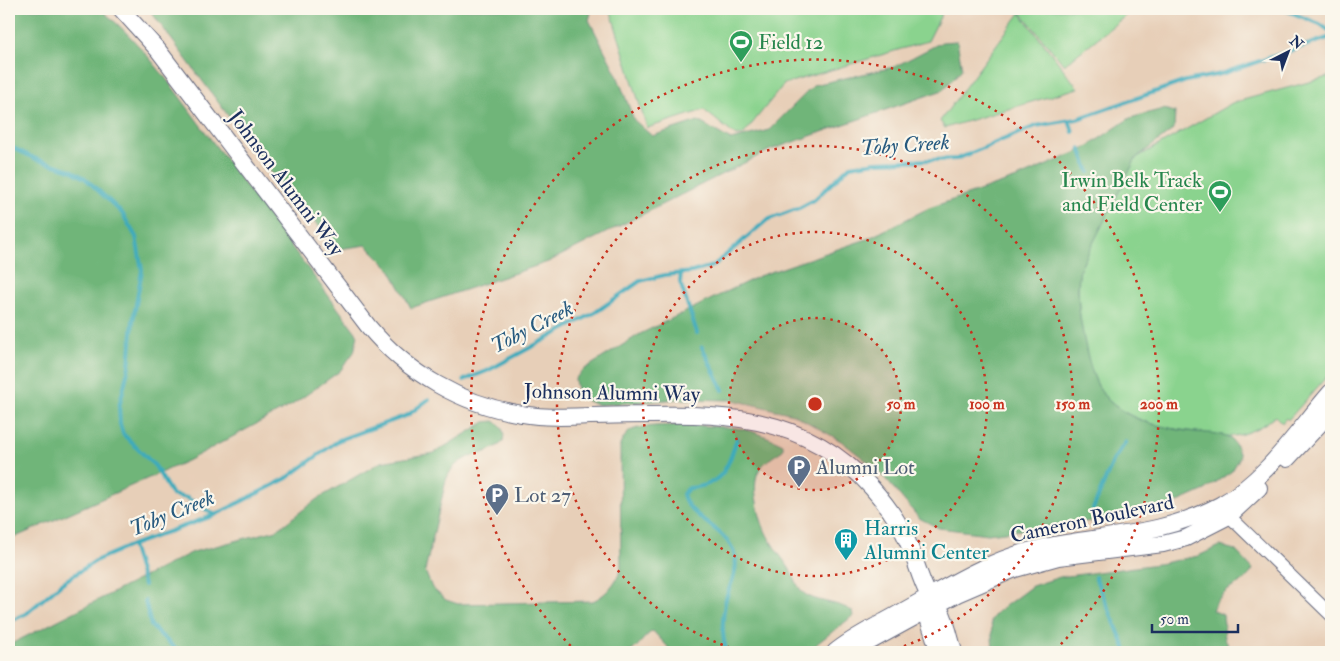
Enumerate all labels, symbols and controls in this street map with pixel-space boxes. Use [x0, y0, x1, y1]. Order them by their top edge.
north arrow [1262, 28, 1312, 78]
sports icon: Field 12 [728, 29, 754, 63]
place label: Field 12 [758, 29, 823, 56]
text: N [1285, 32, 1307, 54]
street label: Johnson Alumni Way [222, 104, 350, 262]
water label: Toby Creek [860, 128, 950, 162]
place label: Irwin Belk Track and Field Center [1061, 167, 1202, 218]
sports icon: Irwin Belk Track and Field Center [1207, 179, 1233, 213]
water label: Toby Creek [486, 294, 578, 360]
street label: Johnson Alumni Way [523, 378, 701, 408]
centre of rings [806, 395, 824, 413]
text: 50 m [887, 395, 916, 414]
text: 100 m [969, 395, 1005, 414]
text: 150 m [1056, 395, 1090, 414]
text: 200 m [1140, 395, 1178, 414]
parking icon: Alumni Lot [786, 454, 812, 488]
place label: Alumni Lot [815, 454, 915, 481]
parking icon: Lot 27 [484, 482, 510, 516]
place label: Lot 27 [514, 482, 571, 509]
water label: Toby Creek [125, 483, 219, 543]
street label: Cameron Boulevard [1008, 488, 1177, 550]
place label: Harris Alumni Center [863, 515, 989, 566]
building icon: Harris Alumni Center [833, 527, 859, 561]
scale bar [1152, 601, 1239, 633]
text: 50 m [1160, 610, 1189, 629]

